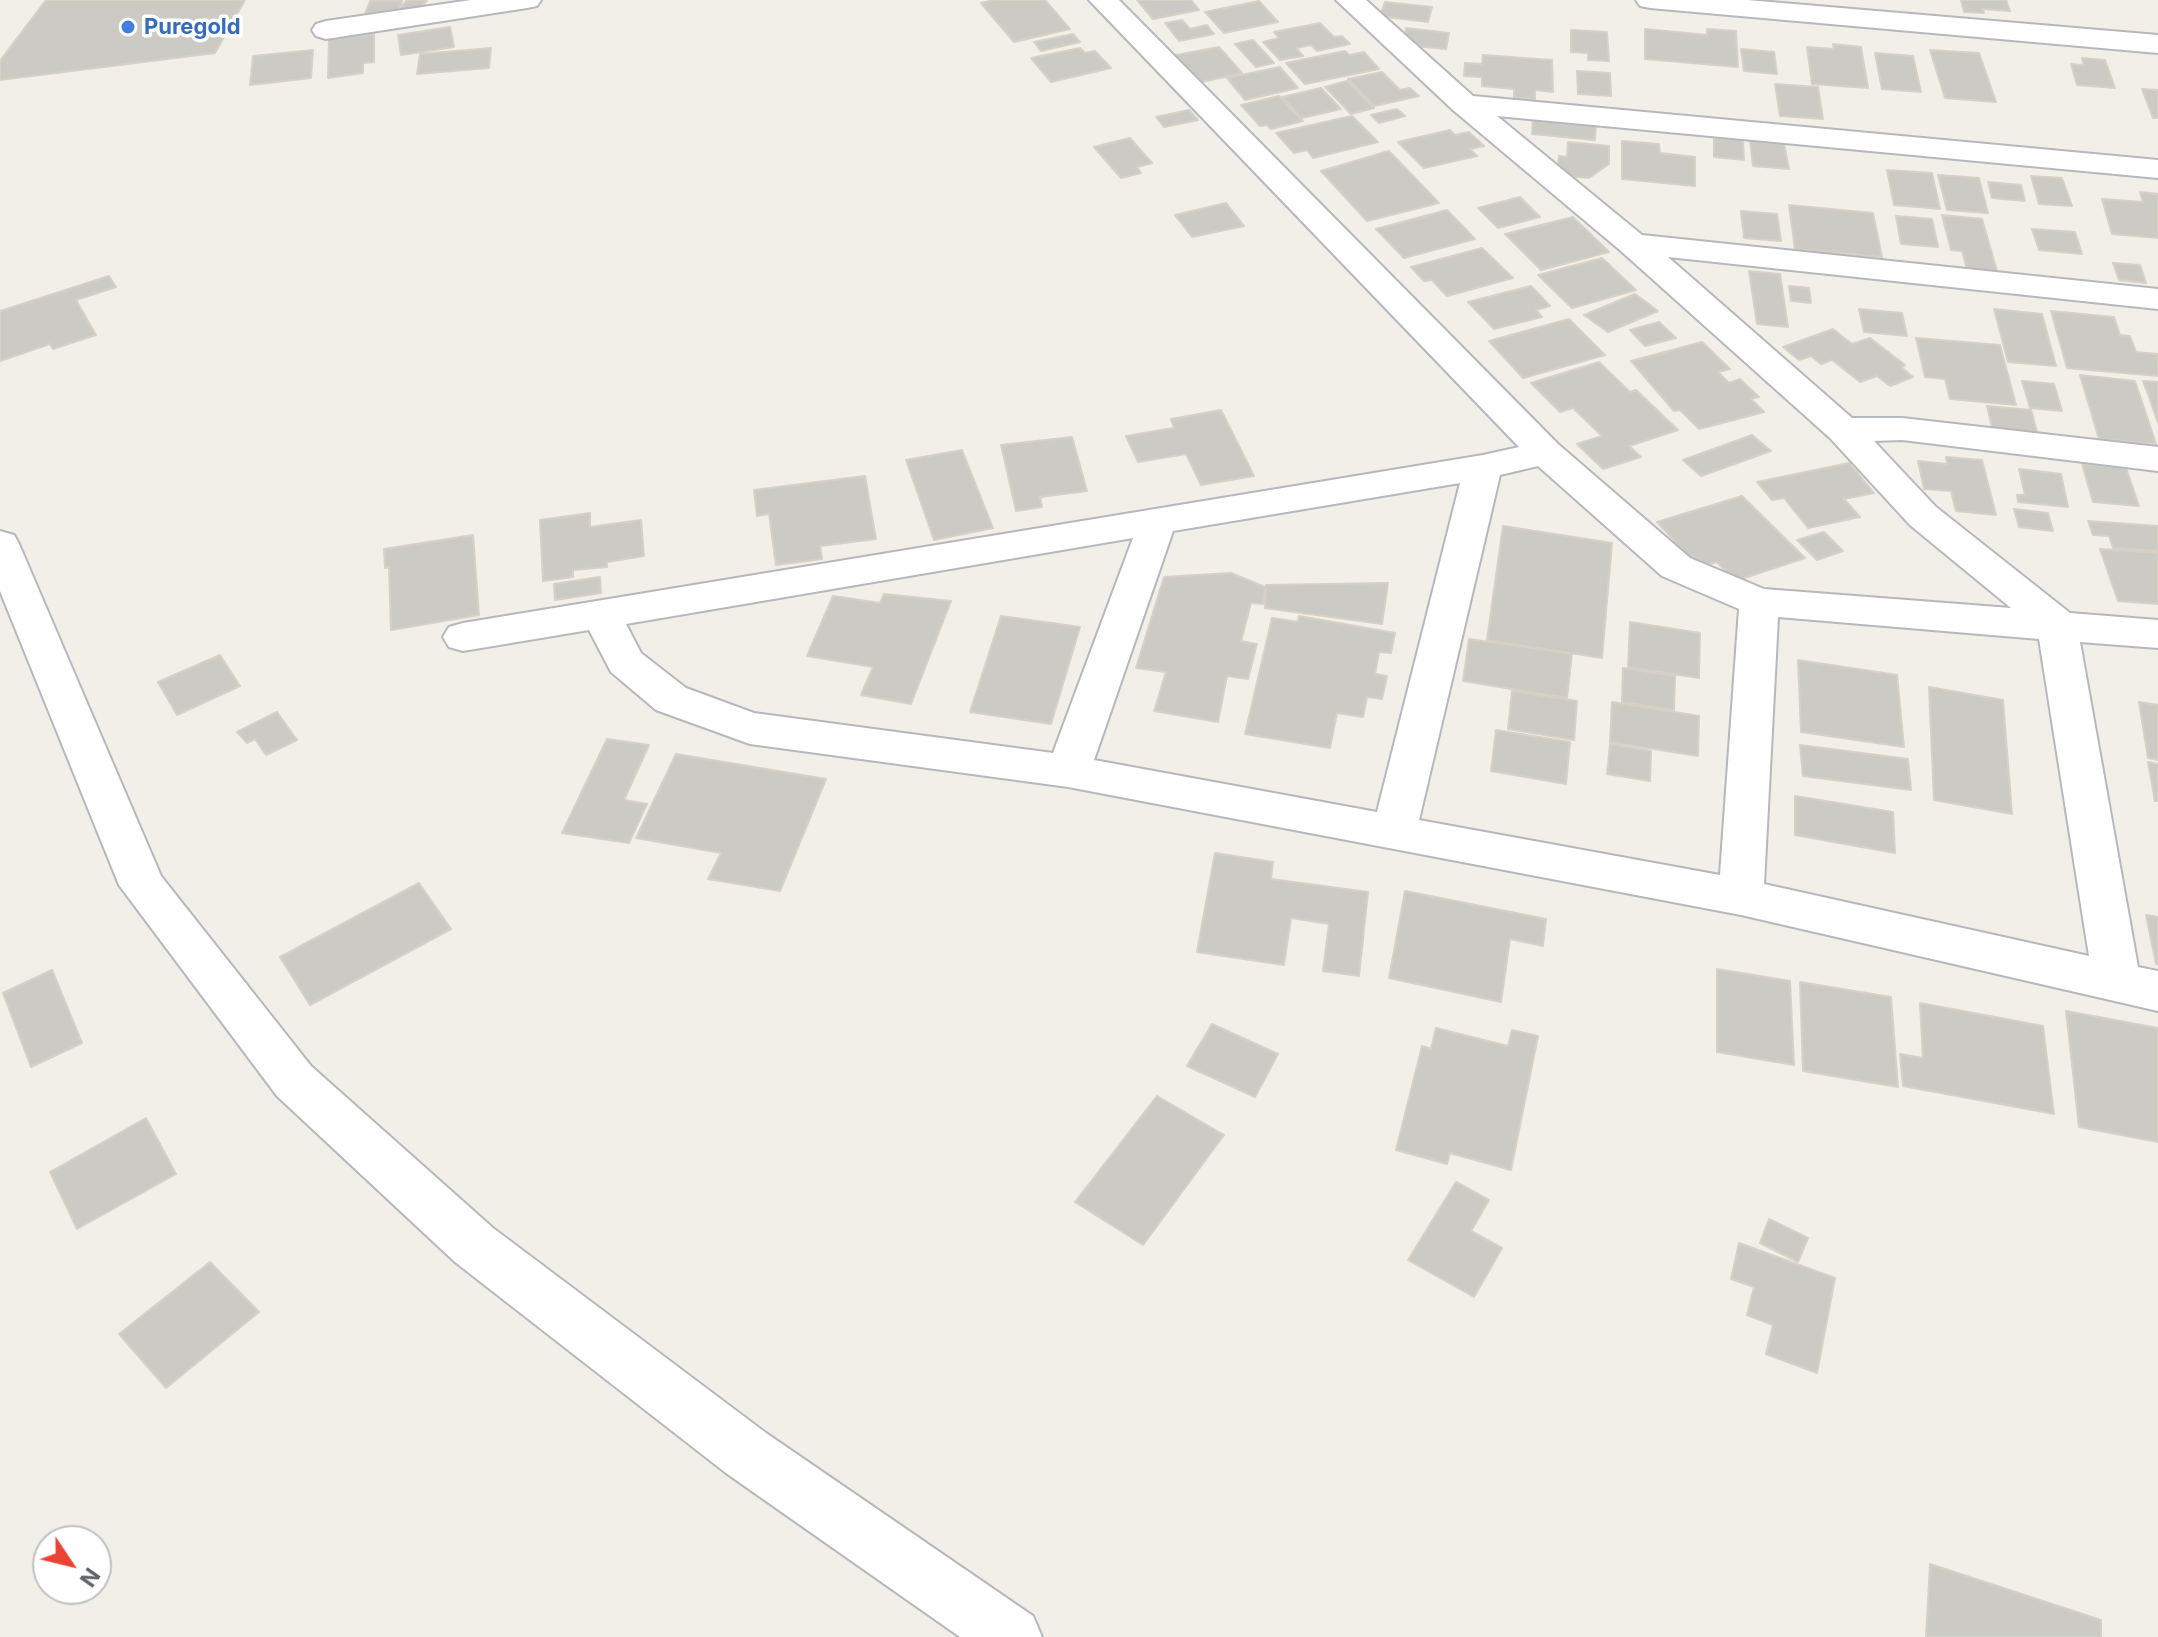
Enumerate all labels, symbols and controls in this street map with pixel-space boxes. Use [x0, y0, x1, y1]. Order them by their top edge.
place label: Puregold [144, 14, 241, 40]
marker: Puregold [119, 18, 137, 36]
north arrow [32, 1525, 112, 1605]
text: N [75, 1563, 105, 1592]

